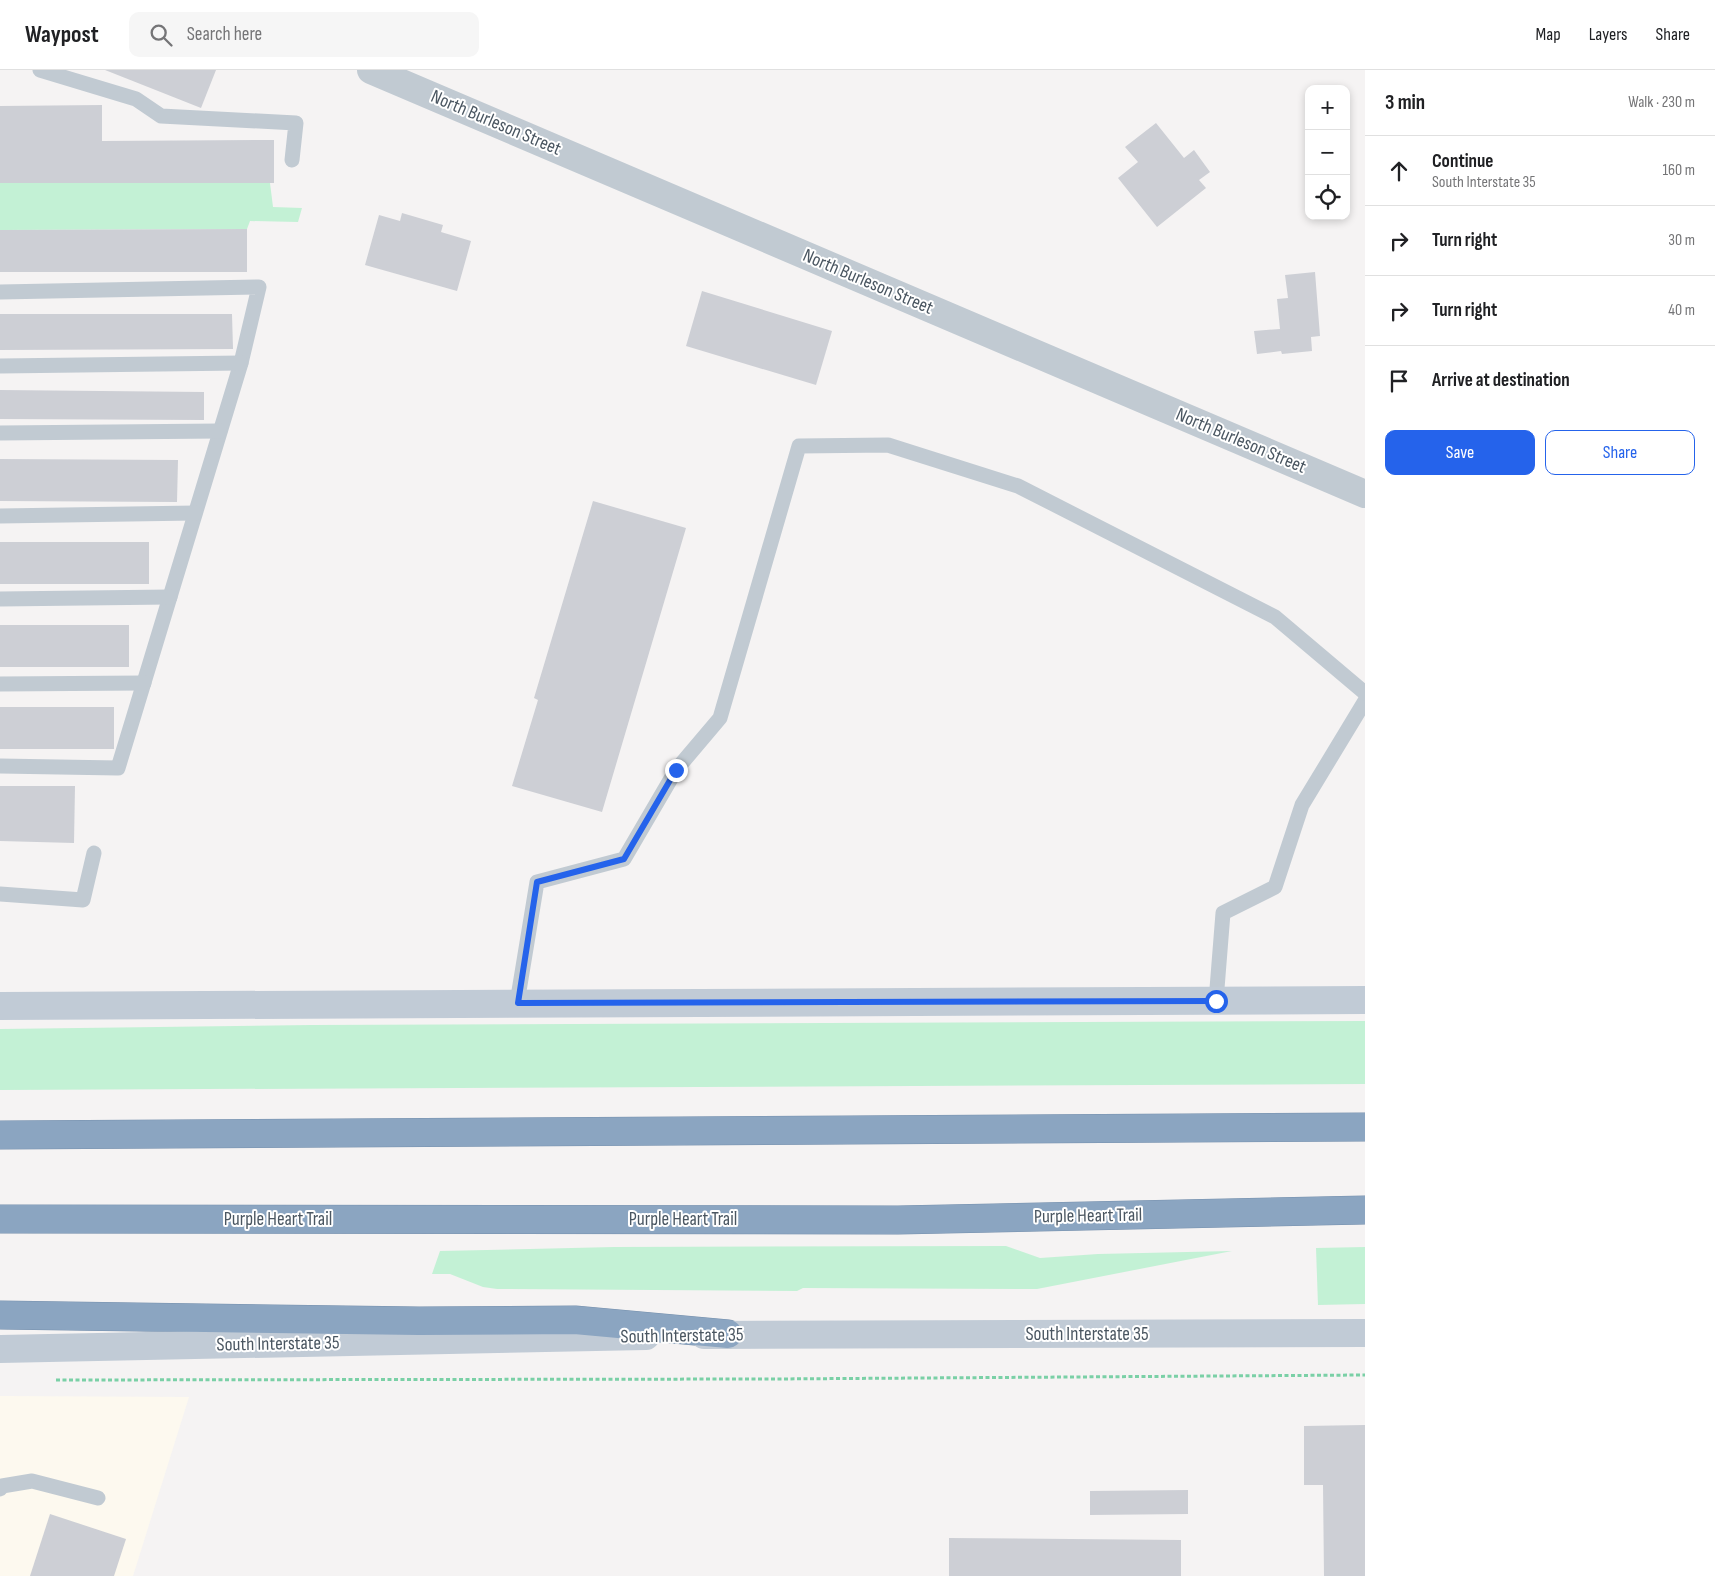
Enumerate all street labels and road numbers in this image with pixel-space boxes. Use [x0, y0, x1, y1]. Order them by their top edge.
street label: North Burleson Street [427, 85, 565, 161]
street label: North Burleson Street [799, 244, 937, 320]
street label: North Burleson Street [1172, 403, 1310, 479]
street label: Purple Heart Trail [1034, 1204, 1142, 1228]
street label: Purple Heart Trail [224, 1208, 332, 1231]
street label: Purple Heart Trail [629, 1208, 737, 1231]
street label: South Interstate 35 [620, 1323, 744, 1349]
street label: South Interstate 35 [1025, 1323, 1149, 1346]
street label: South Interstate 35 [216, 1331, 340, 1357]

